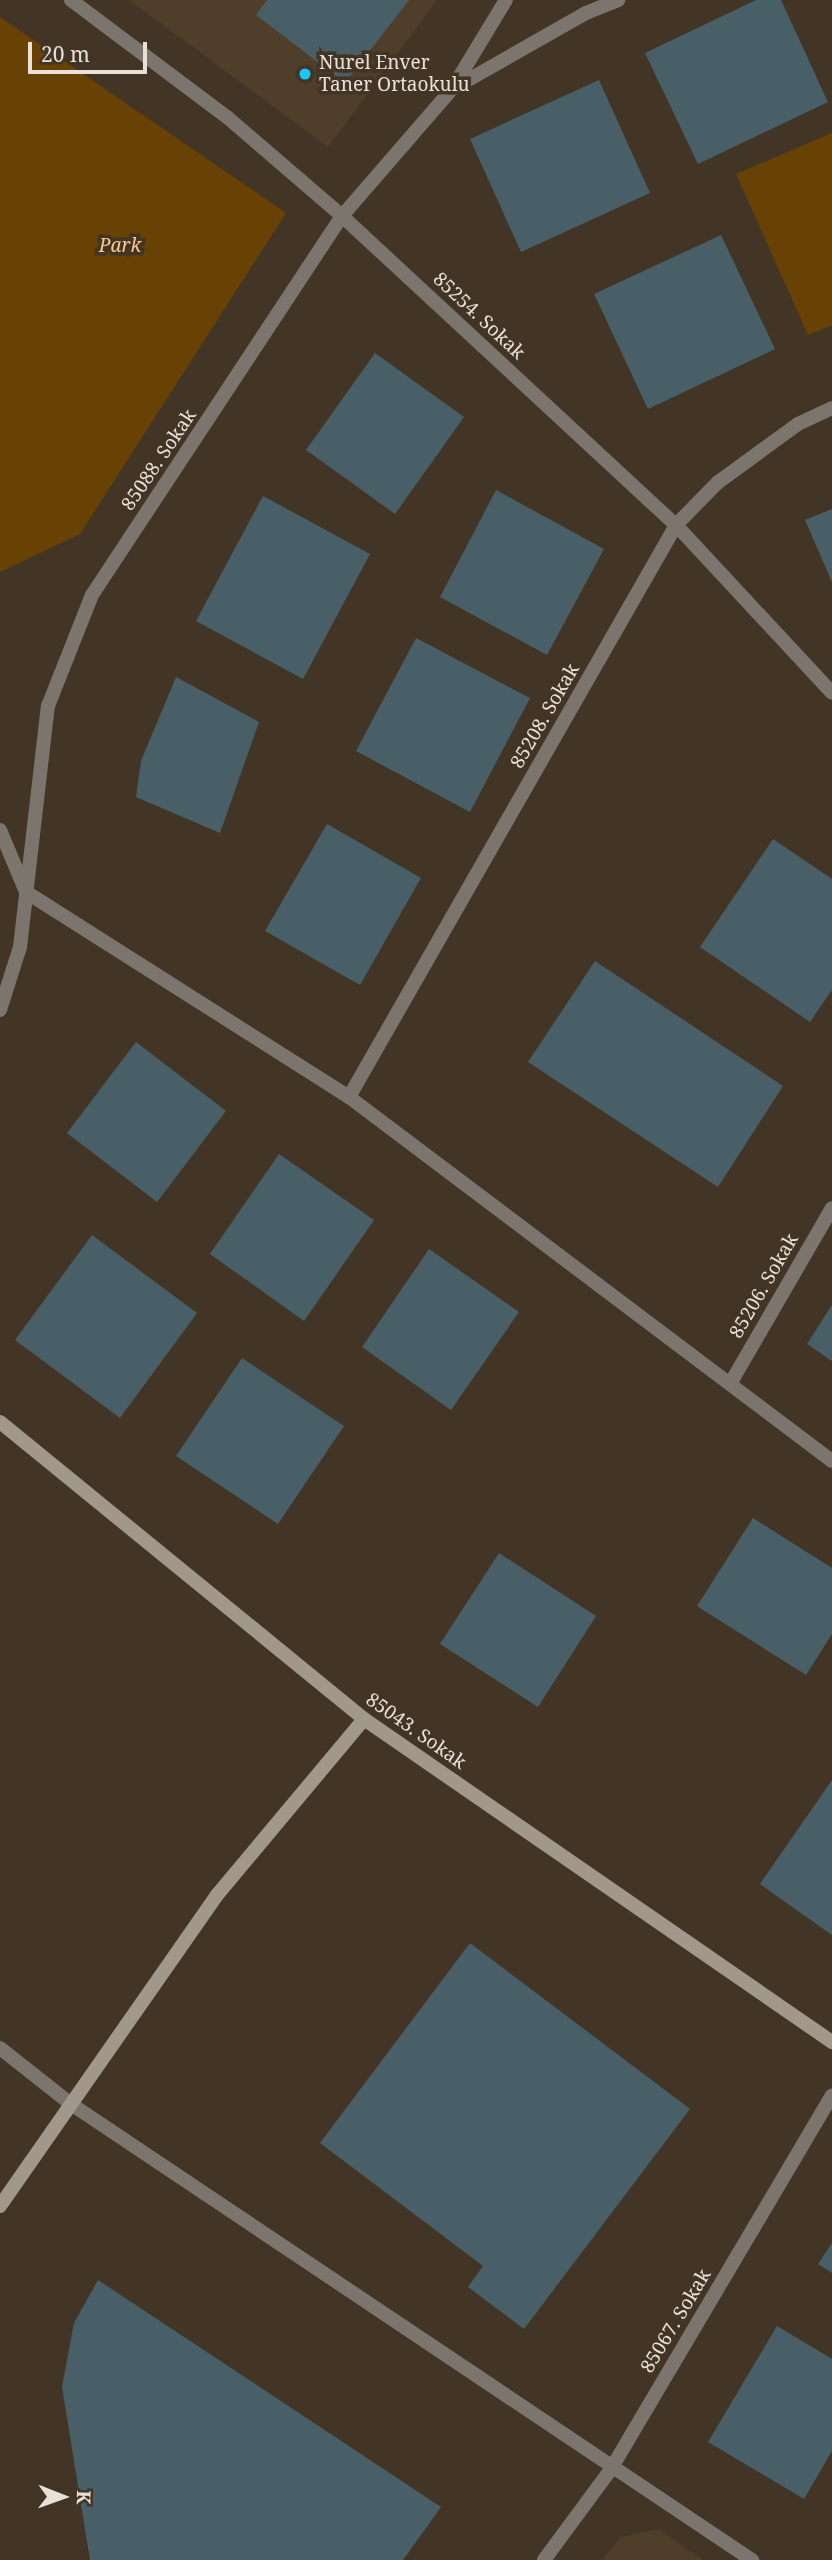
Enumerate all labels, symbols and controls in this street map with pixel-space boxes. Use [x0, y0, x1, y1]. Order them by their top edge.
scale bar [32, 28, 150, 72]
text: 20 m [41, 40, 90, 68]
place label: Nurel Enver Taner Ortaokulu [319, 52, 470, 96]
marker: Nurel Enver Taner Ortaokulu [297, 66, 313, 82]
park label: Park [99, 235, 141, 257]
street label: 85254. Sokak [428, 268, 530, 364]
street label: 85088. Sokak [117, 405, 201, 515]
street label: 85208. Sokak [506, 660, 584, 772]
street label: 85206. Sokak [725, 1230, 803, 1342]
street label: 85043. Sokak [362, 1688, 470, 1774]
street label: 85067. Sokak [636, 2265, 716, 2377]
north arrow [28, 2462, 98, 2532]
text: K [71, 2490, 97, 2505]

